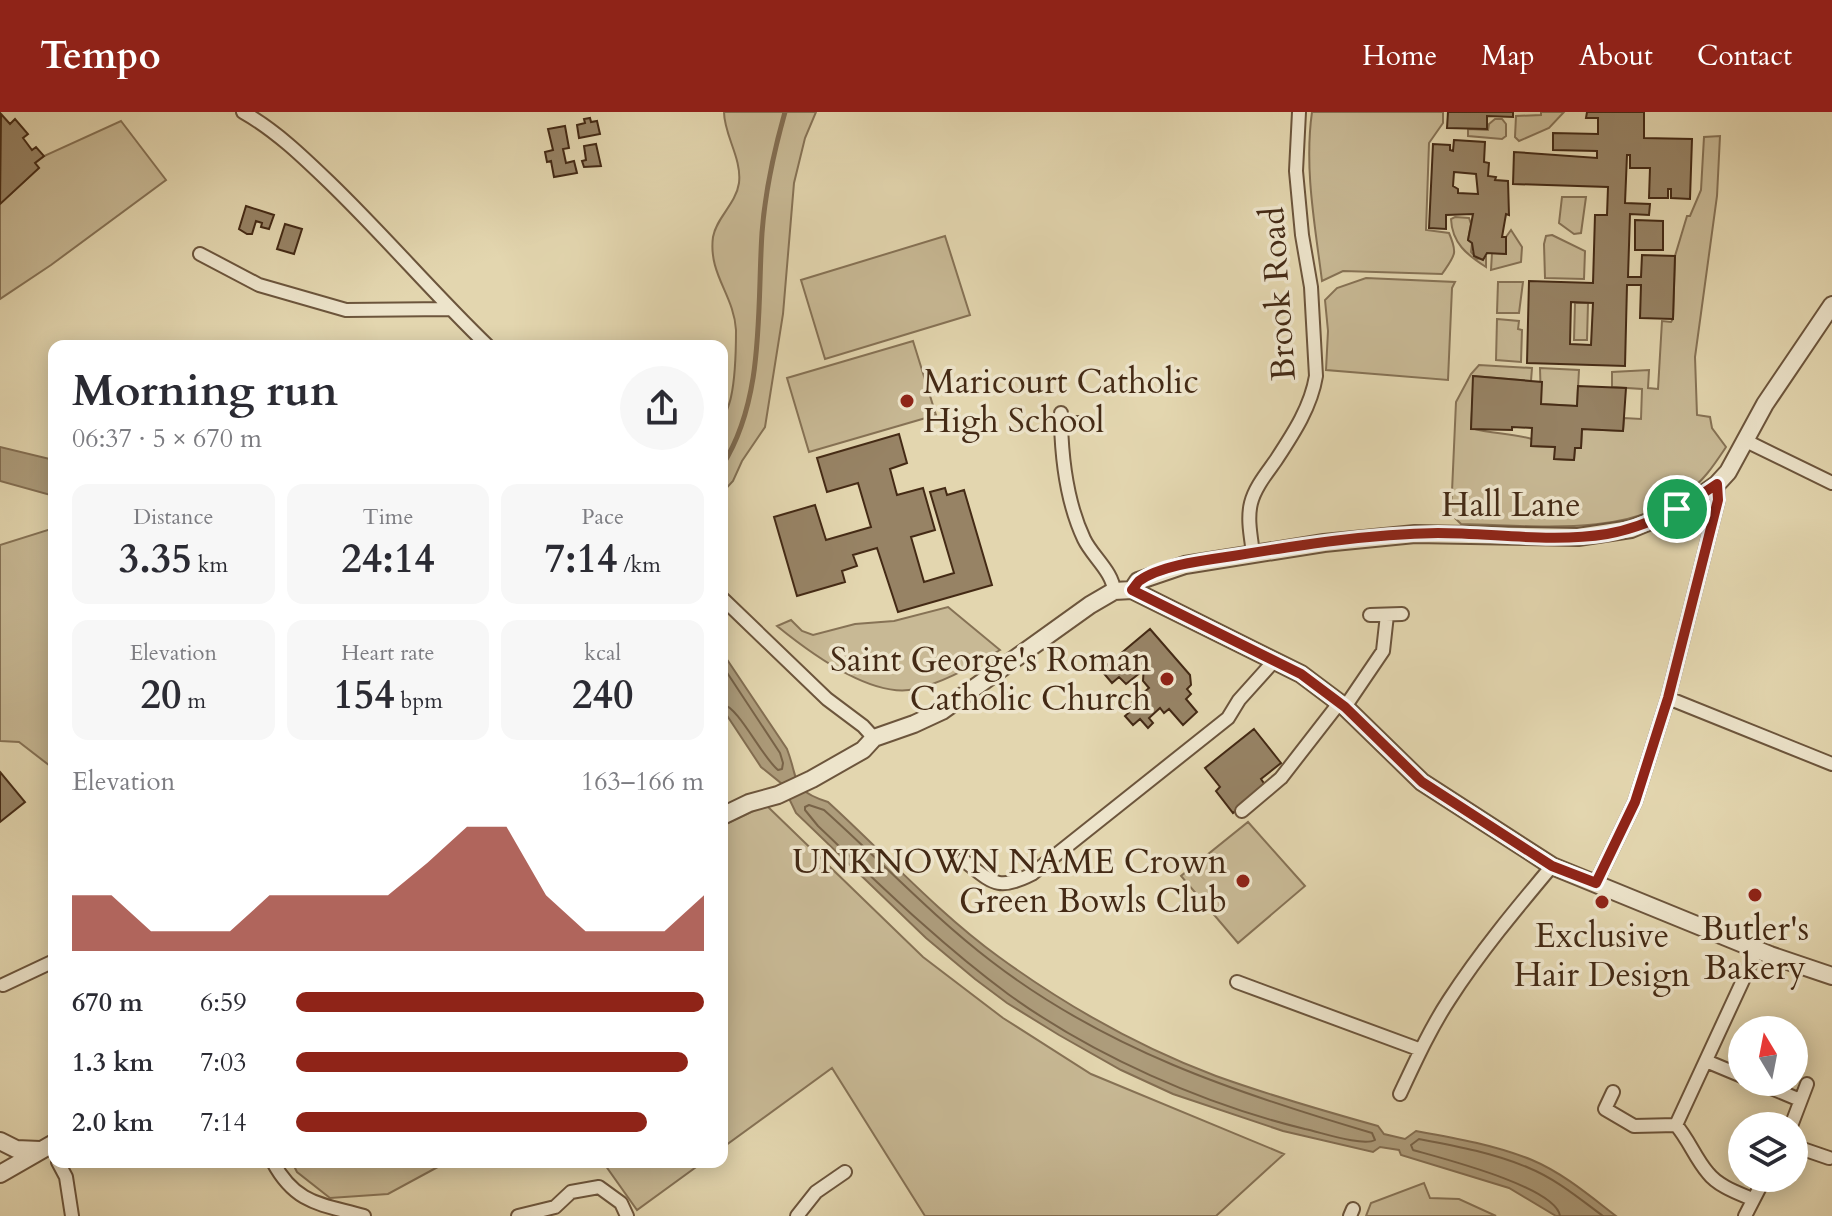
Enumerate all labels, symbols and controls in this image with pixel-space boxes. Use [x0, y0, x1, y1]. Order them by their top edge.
text: Tempo [40, 30, 161, 82]
text: Home [1362, 37, 1437, 75]
text: Map [1481, 37, 1535, 75]
text: About [1579, 37, 1653, 75]
text: Contact [1697, 37, 1792, 75]
street label: Brook Road [1249, 205, 1307, 382]
place label: Maricourt Catholic High School [923, 359, 1199, 444]
text: Morning run [72, 361, 338, 421]
button: share [620, 366, 704, 450]
marker: Maricourt Catholic High School [898, 392, 916, 410]
text: 06:37 · 5 × 670 m [72, 421, 262, 456]
pin [1643, 475, 1711, 543]
street label: Hall Lane [1441, 482, 1581, 528]
icon: arrive [1655, 487, 1699, 531]
text: Distance [133, 502, 214, 532]
text: Time [363, 502, 413, 532]
text: Pace [581, 502, 624, 532]
text: 3.35 [119, 532, 192, 587]
text: 24:14 [341, 532, 435, 587]
text: 7:14 [544, 532, 617, 587]
text: km [192, 550, 228, 580]
text: /km [617, 550, 661, 580]
place label: Saint George's Roman Catholic Church [830, 637, 1151, 722]
text: Elevation [130, 638, 217, 668]
text: Heart rate [341, 638, 435, 668]
text: kcal [584, 638, 621, 668]
text: 20 [141, 668, 182, 723]
text: 154 [333, 668, 395, 723]
text: 240 [572, 668, 633, 723]
marker: Saint George's Roman Catholic Church [1158, 670, 1176, 688]
text: m [182, 686, 206, 716]
text: bpm [395, 686, 443, 716]
text: Elevation [72, 764, 175, 799]
text: 163–166 m [581, 764, 704, 799]
place label: UNKNOWN NAME Crown Green Bowls Club [792, 839, 1227, 924]
marker: UNKNOWN NAME Crown Green Bowls Club [1234, 872, 1252, 890]
marker: Butler's Bakery [1746, 886, 1764, 904]
marker: Exclusive Hair Design [1593, 893, 1611, 911]
place label: Butler's Bakery [1701, 906, 1809, 991]
place label: Exclusive Hair Design [1514, 913, 1690, 998]
text: 670 m [72, 985, 143, 1020]
text: 6:59 [200, 985, 247, 1020]
north arrow [1728, 1016, 1808, 1096]
map controls [1728, 1016, 1808, 1192]
text: 1.3 km [72, 1045, 153, 1080]
text: 7:03 [200, 1045, 247, 1080]
text: 2.0 km [72, 1105, 153, 1140]
text: 7:14 [200, 1105, 247, 1140]
button: layers [1728, 1112, 1808, 1192]

